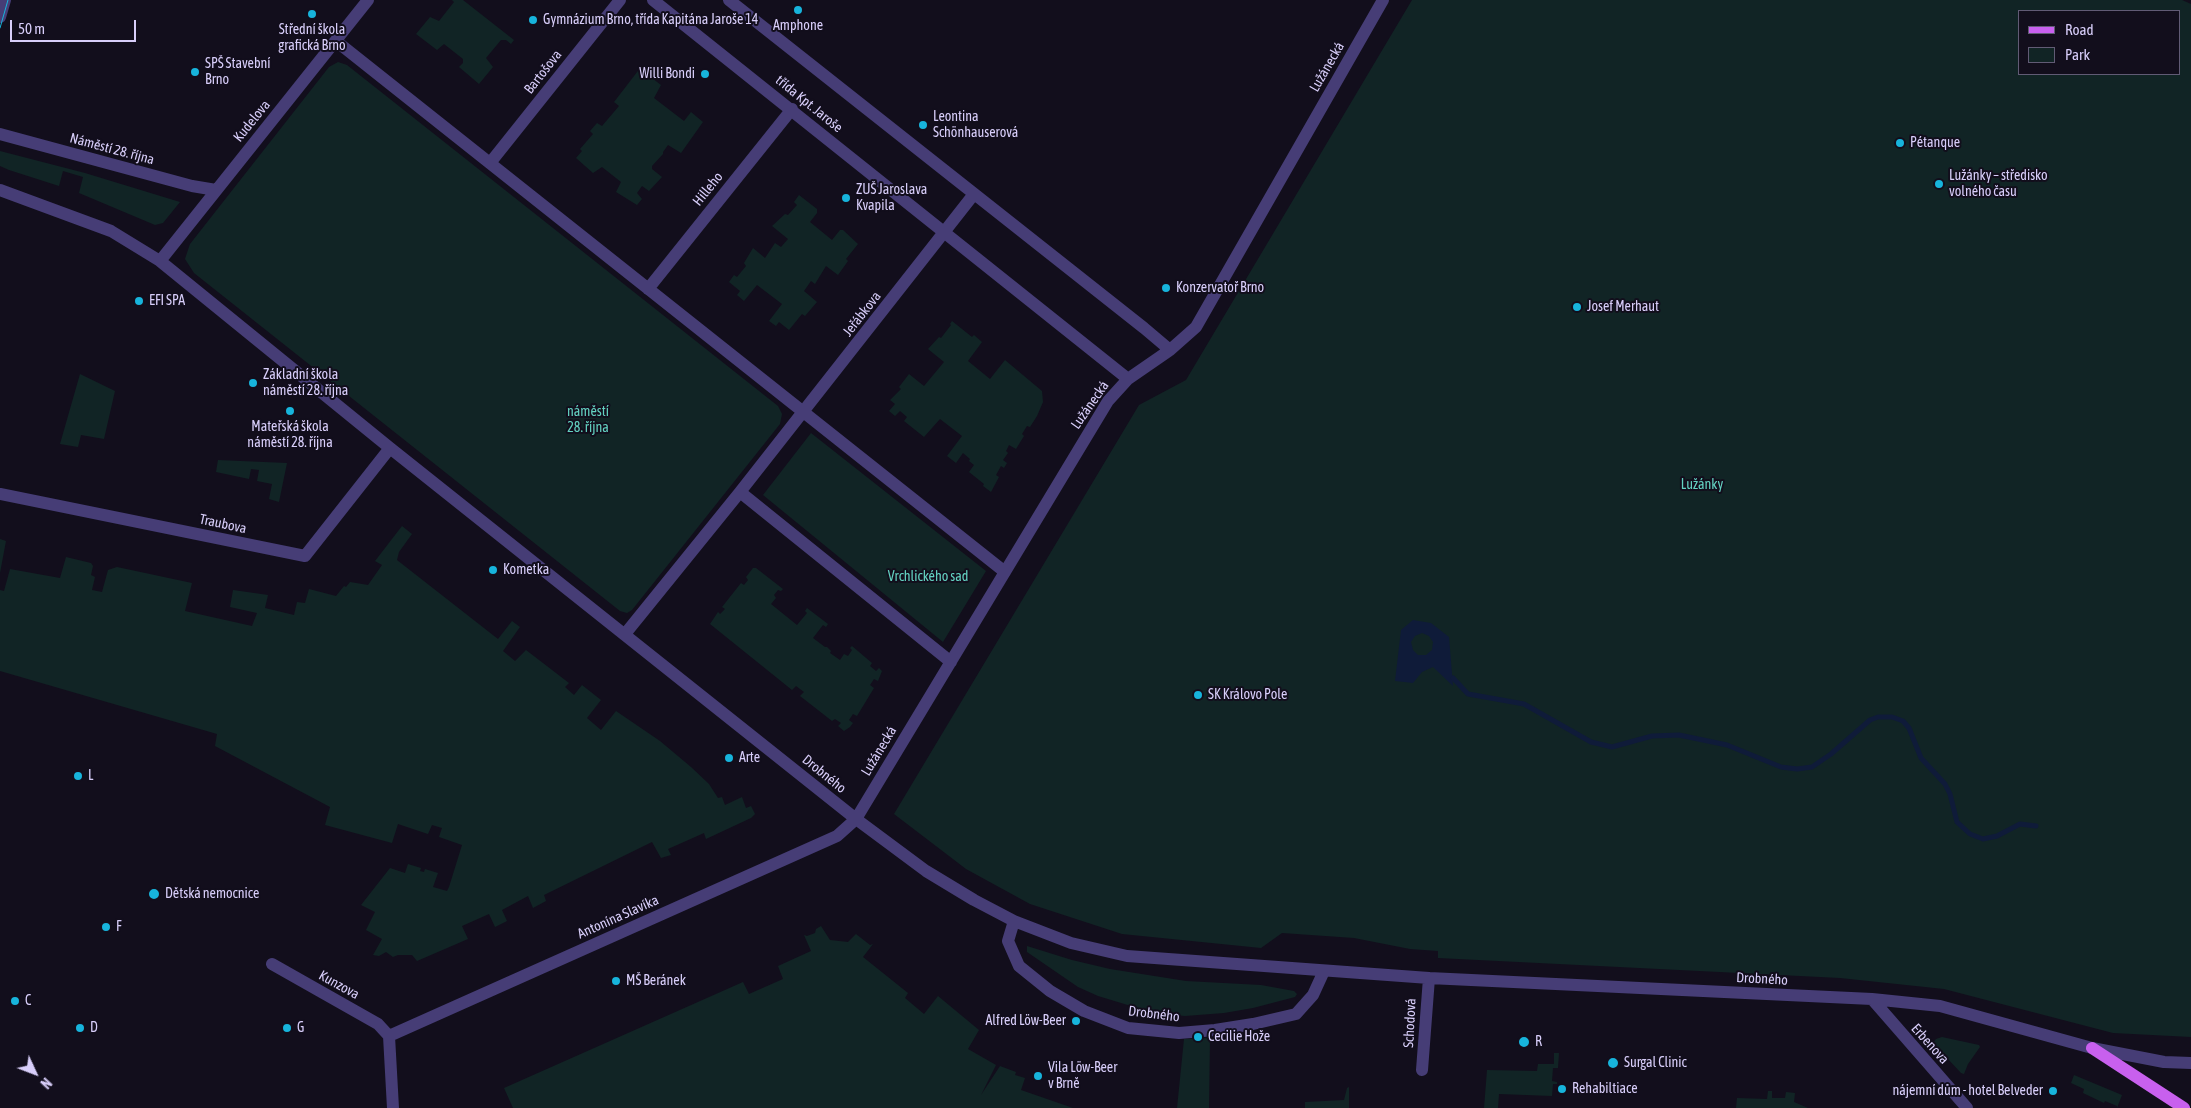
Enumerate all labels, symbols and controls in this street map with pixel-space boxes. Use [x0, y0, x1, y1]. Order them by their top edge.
marker: Amphone [792, 4, 804, 16]
marker: Střední škola grafická Brno [306, 8, 318, 20]
scale bar [12, 10, 139, 42]
legend [2018, 10, 2181, 75]
place label: Gymnázium Brno, třída Kapitána Jaroše 14 [543, 12, 758, 28]
marker: Gymnázium Brno, třída Kapitána Jaroše 14 [527, 14, 539, 26]
place label: Amphone [773, 18, 823, 34]
text: 50 m [18, 20, 45, 37]
text: Road [2065, 21, 2094, 38]
place label: Střední škola grafická Brno [278, 22, 346, 54]
street label: Lužánecká [1306, 39, 1348, 95]
text: Park [2065, 46, 2090, 63]
street label: Bartošova [521, 47, 565, 97]
place label: SPŠ Stavební Brno [205, 56, 271, 88]
marker: SPŠ Stavební Brno [189, 66, 201, 78]
place label: Willi Bondi [639, 66, 695, 82]
marker: Willi Bondi [699, 68, 711, 80]
street label: třída Kpt. Jaroše [772, 72, 846, 136]
street label: Kudelova [230, 97, 274, 145]
place label: Leontina Schönhauserová [933, 109, 1018, 142]
marker: Leontina Schönhauserová [917, 119, 929, 131]
street label: Náměstí 28. října [68, 130, 156, 168]
place label: Pétanque [1910, 135, 1960, 151]
marker: Pétanque [1894, 137, 1906, 149]
place label: Lužánky – středisko volného času [1949, 168, 2048, 200]
street label: Hilleho [689, 169, 727, 209]
marker: Lužánky – středisko volného času [1933, 178, 1945, 190]
place label: ZUŠ Jaroslava Kvapila [856, 182, 927, 214]
marker: ZUŠ Jaroslava Kvapila [840, 192, 852, 204]
place label: Konzervatoř Brno [1176, 280, 1264, 296]
marker: Konzervatoř Brno [1160, 282, 1172, 294]
street label: Jeřábkova [839, 288, 885, 340]
place label: EFI SPA [149, 293, 185, 309]
marker: EFI SPA [133, 295, 145, 307]
place label: Josef Merhaut [1587, 299, 1659, 315]
marker: Josef Merhaut [1571, 301, 1583, 313]
place label: Základní škola náměstí 28. října [263, 367, 348, 400]
marker: Základní škola náměstí 28. října [247, 377, 259, 389]
street label: Lužánecká [1067, 378, 1113, 432]
park label: náměstí 28. října [567, 404, 609, 437]
marker: Mateřská škola náměstí 28. října [284, 405, 296, 417]
place label: Mateřská škola náměstí 28. října [247, 419, 333, 452]
park label: Lužánky [1681, 477, 1723, 493]
street label: Traubova [198, 511, 248, 537]
place label: Kometka [503, 562, 549, 578]
marker: Kometka [487, 564, 499, 576]
park label: Vrchlického sad [888, 569, 968, 585]
place label: SK Královo Pole [1208, 687, 1287, 703]
marker: SK Královo Pole [1192, 689, 1204, 701]
street label: Lužánecká [858, 723, 900, 779]
place label: Arte [739, 750, 760, 766]
street label: Drobného [799, 751, 849, 797]
marker: Arte [723, 752, 735, 764]
place label: L [88, 768, 93, 784]
marker: L [72, 770, 84, 782]
place label: Dětská nemocnice [165, 886, 259, 902]
marker: Dětská nemocnice [147, 887, 161, 901]
street label: Antonína Slavíka [575, 892, 661, 942]
place label: F [116, 919, 122, 935]
marker: F [100, 921, 112, 933]
street label: Kunzova [316, 967, 362, 1003]
street label: Drobného [1736, 969, 1788, 989]
place label: MŠ Beránek [626, 973, 686, 989]
marker: MŠ Beránek [610, 975, 622, 987]
place label: C [25, 993, 31, 1009]
marker: C [9, 995, 21, 1007]
street label: Schodová [1400, 998, 1420, 1048]
street label: Drobného [1127, 1003, 1181, 1025]
place label: Alfred Löw-Beer [985, 1013, 1066, 1029]
marker: Alfred Löw-Beer [1070, 1015, 1082, 1027]
place label: D [90, 1020, 98, 1036]
place label: G [297, 1020, 304, 1036]
street label: Erbenova [1908, 1020, 1952, 1068]
marker: D [74, 1022, 86, 1034]
marker: G [281, 1022, 293, 1034]
place label: Cecilie Hože [1208, 1029, 1270, 1045]
marker: Cecilie Hože [1192, 1031, 1204, 1043]
place label: R [1535, 1034, 1542, 1050]
marker: R [1517, 1035, 1531, 1049]
north arrow [10, 1048, 60, 1098]
place label: Surgal Clinic [1624, 1055, 1687, 1071]
marker: Surgal Clinic [1606, 1056, 1620, 1070]
place label: Vila Löw-Beer v Brně [1048, 1060, 1117, 1092]
marker: Vila Löw-Beer v Brně [1032, 1070, 1044, 1082]
text: N [37, 1075, 55, 1092]
place label: Rehabiltiace [1572, 1081, 1638, 1097]
marker: Rehabiltiace [1556, 1083, 1568, 1095]
place label: nájemní dům - hotel Belveder [1892, 1083, 2043, 1099]
marker: nájemní dům - hotel Belveder [2047, 1085, 2059, 1097]

